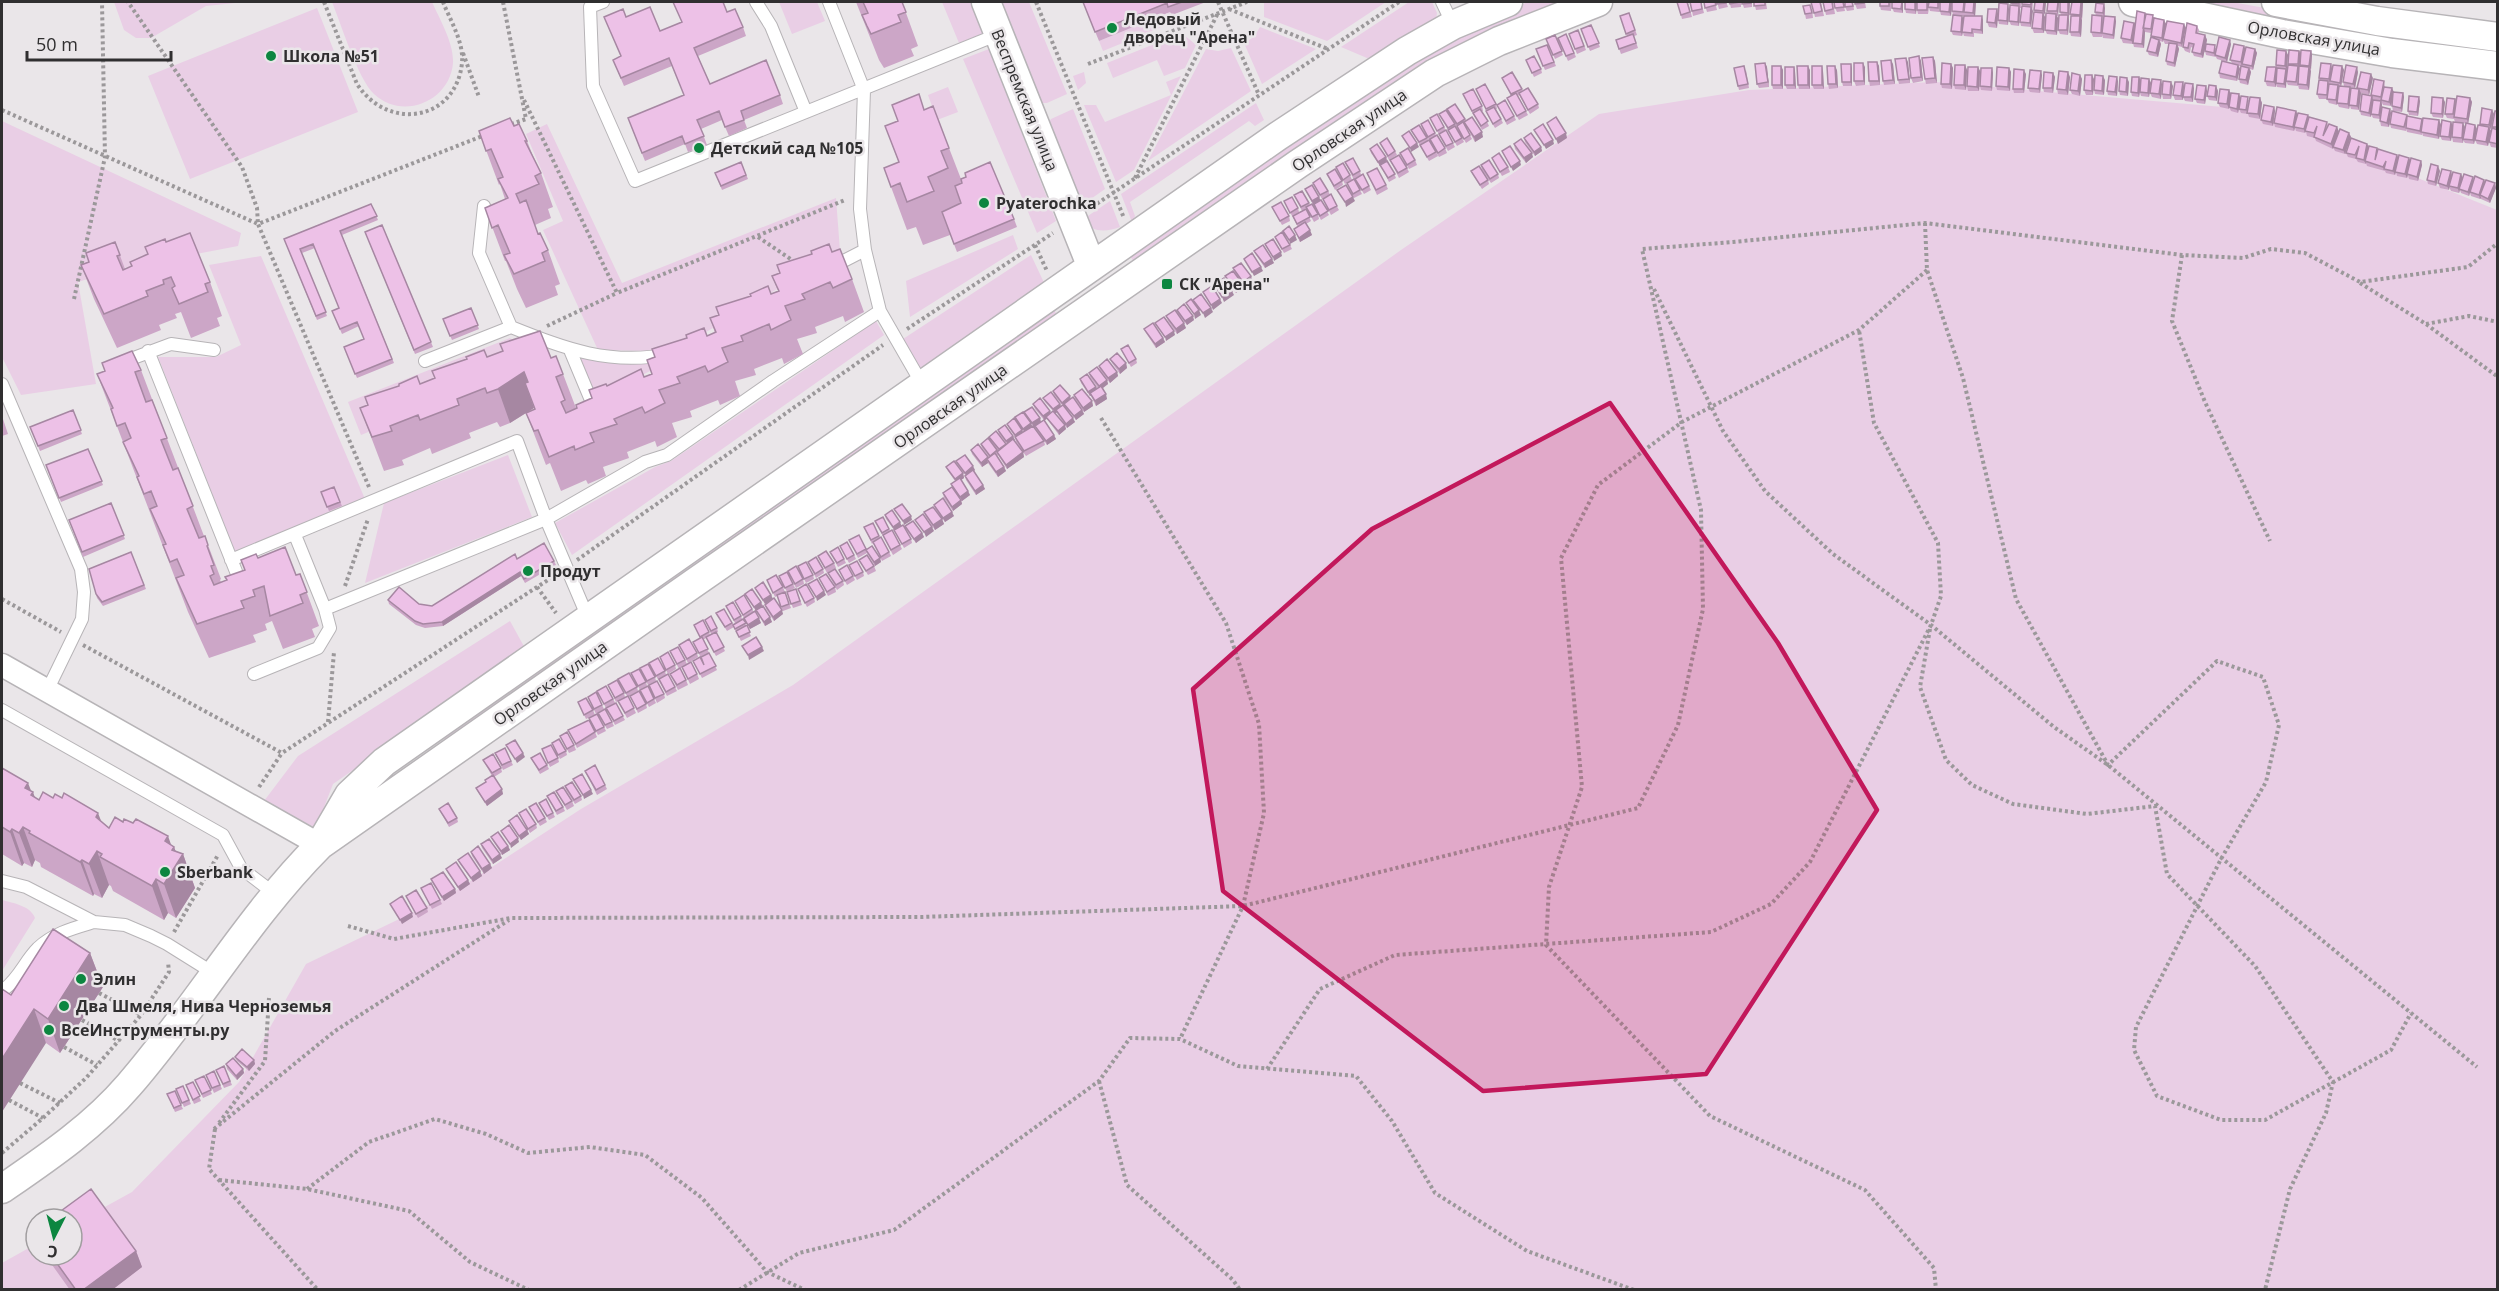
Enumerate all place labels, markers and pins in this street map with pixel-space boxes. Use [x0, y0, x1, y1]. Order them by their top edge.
place label: Ледовый дворец "Арена" [1124, 8, 1255, 48]
marker: Ледовый дворец "Арена" [1105, 21, 1119, 35]
place label: Школа №51 [283, 45, 379, 67]
marker: Школа №51 [264, 49, 278, 63]
place label: Детский сад №105 [711, 137, 863, 159]
marker: Детский сад №105 [692, 141, 706, 155]
place label: Pyaterochka [996, 192, 1097, 214]
marker: Pyaterochka [977, 196, 991, 210]
place label: СК "Арена" [1179, 273, 1270, 295]
marker: СК "Арена" [1160, 277, 1174, 291]
place label: Продут [540, 560, 601, 582]
marker: Продут [521, 564, 535, 578]
place label: Sberbank [177, 861, 253, 883]
marker: Sberbank [158, 865, 172, 879]
place label: Элин [93, 968, 136, 990]
marker: Элин [74, 972, 88, 986]
place label: Два Шмеля, Нива Черноземья [76, 995, 331, 1017]
marker: Два Шмеля, Нива Черноземья [57, 999, 71, 1013]
place label: ВсеИнструменты.ру [61, 1019, 230, 1041]
marker: ВсеИнструменты.ру [42, 1023, 56, 1037]

